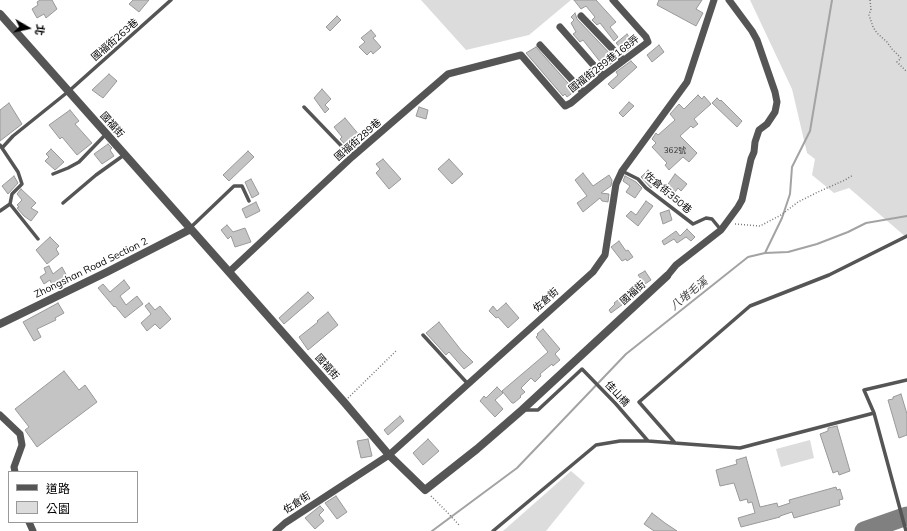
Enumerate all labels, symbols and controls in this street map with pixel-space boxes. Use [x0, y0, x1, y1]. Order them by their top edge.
north arrow [8, 8, 48, 48]
street label: 國福街263巷 [89, 16, 141, 64]
text: 北 [32, 23, 48, 36]
street label: 國福街289巷168弄 [566, 33, 642, 95]
street label: 國福街 [98, 110, 126, 140]
street label: 國福街289巷 [332, 116, 384, 164]
house number: 362號 [664, 146, 686, 156]
street label: 佐倉街350巷 [642, 170, 694, 216]
street label: Zhongshan Road Section 2 [32, 235, 150, 301]
water label: 八堵毛溪 [668, 275, 710, 313]
street label: 國福街 [618, 279, 648, 307]
street label: 佐倉街 [531, 286, 561, 314]
street label: 國福街 [313, 352, 341, 382]
street label: 佳山橋 [602, 379, 632, 409]
legend [8, 471, 138, 523]
text: 道路 [46, 481, 70, 496]
street label: 佐倉街 [281, 490, 313, 516]
text: 公園 [46, 501, 70, 516]

